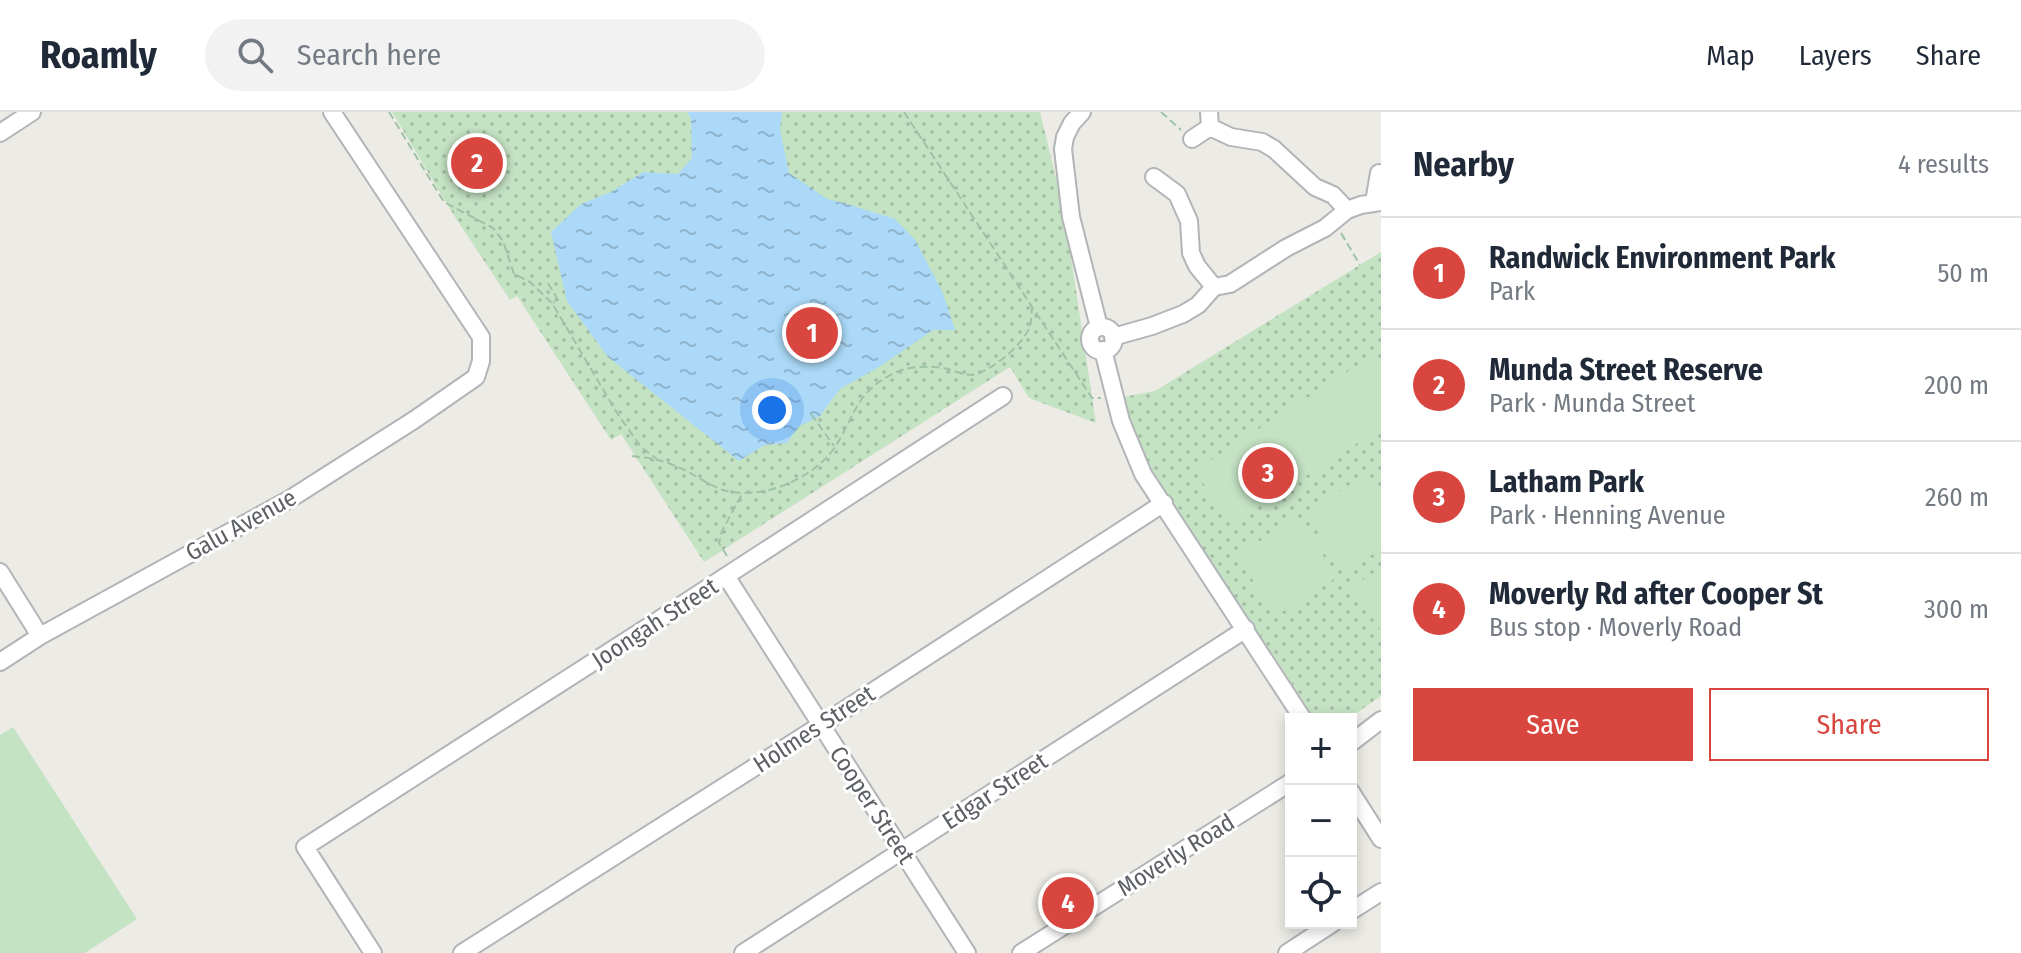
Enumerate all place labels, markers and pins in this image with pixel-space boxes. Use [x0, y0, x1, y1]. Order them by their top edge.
pin: 2 [451, 133, 503, 193]
pin: 1 [786, 303, 838, 363]
pin: 3 [1242, 443, 1294, 503]
pin: 4 [1042, 873, 1094, 933]

